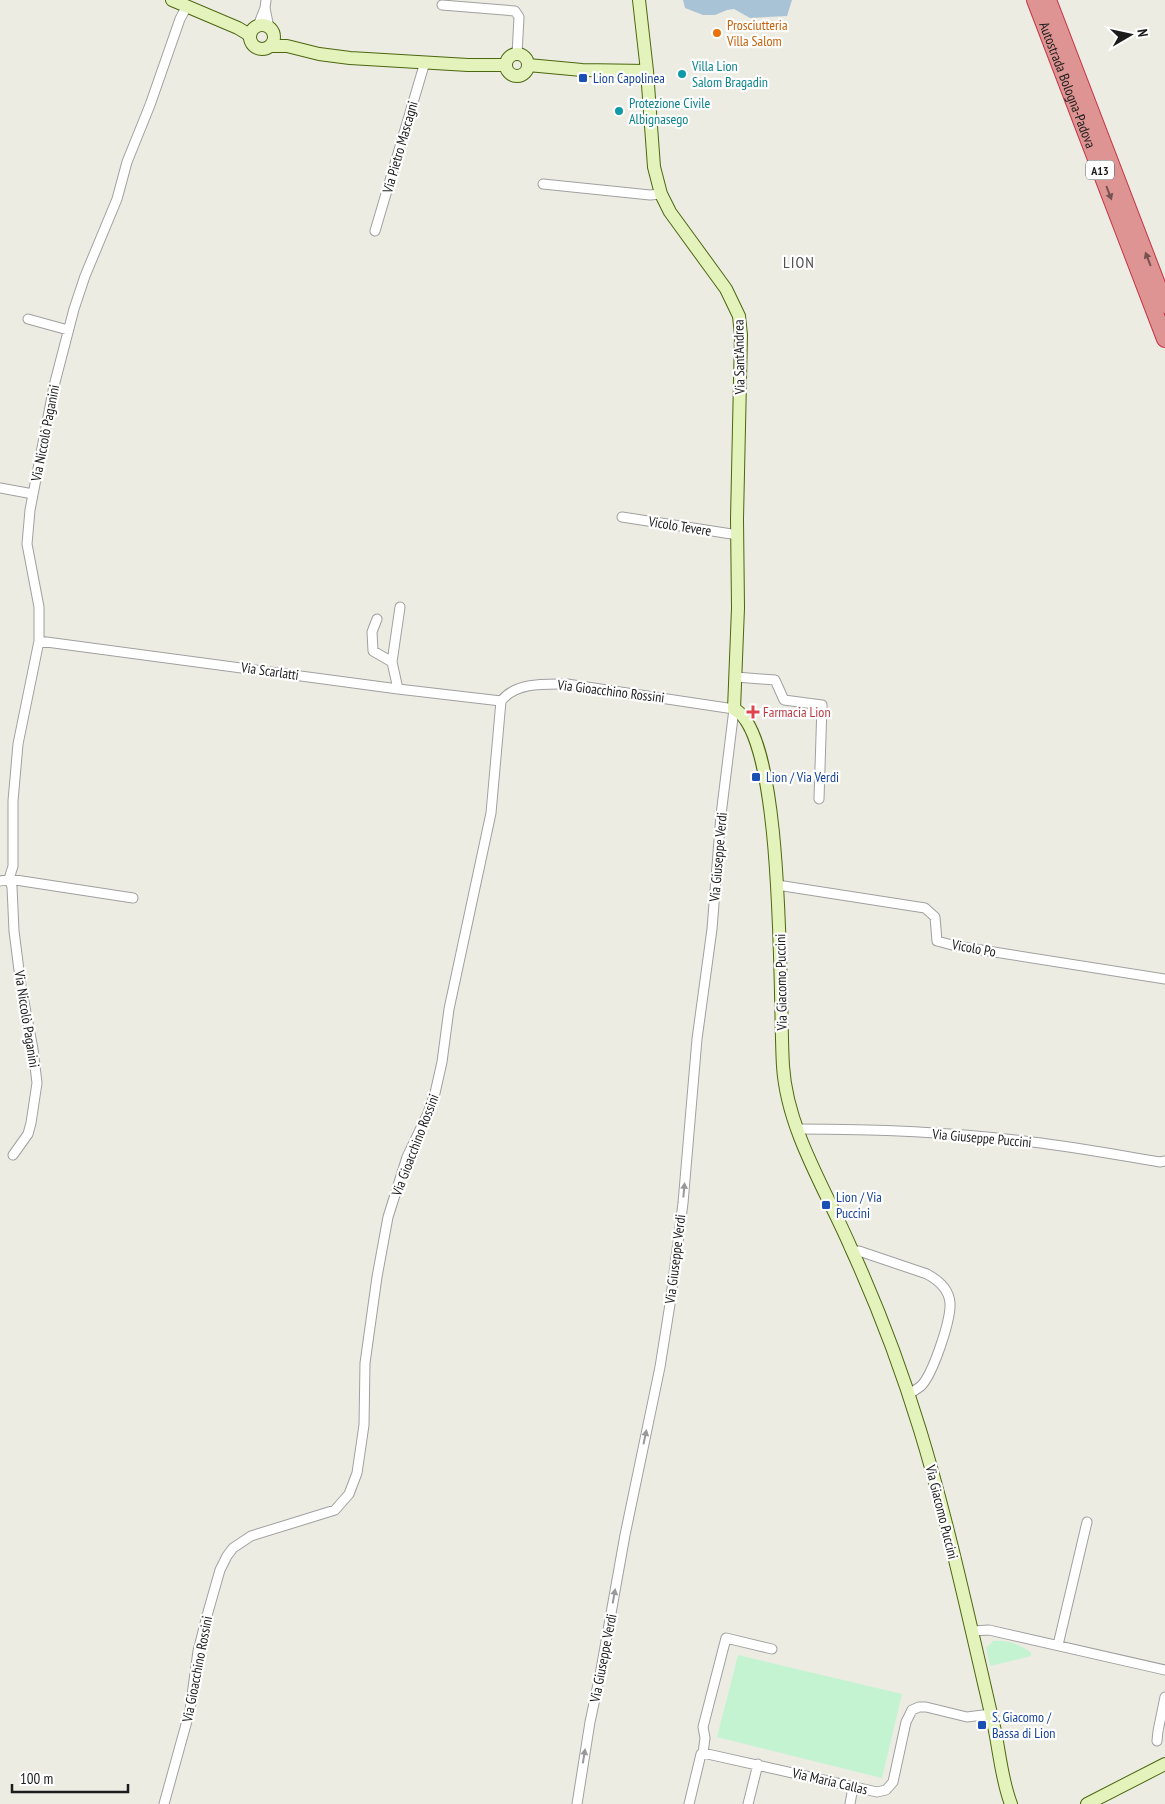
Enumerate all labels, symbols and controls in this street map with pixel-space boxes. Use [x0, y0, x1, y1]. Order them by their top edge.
north arrow [1105, 10, 1155, 60]
place label: Prosciutteria Villa Salom [726, 16, 788, 50]
street label: Autostrada Bologna-Padova [1035, 19, 1100, 151]
marker: Prosciutteria Villa Salom [711, 27, 723, 39]
text: N [1133, 28, 1152, 38]
place label: Villa Lion Salom Bragadin [691, 57, 768, 91]
marker: Villa Lion Salom Bragadin [676, 68, 688, 80]
place label: Lion Capolinea [593, 69, 665, 87]
marker: Lion Capolinea [577, 72, 589, 84]
place label: Protezione Civile Albignasego [629, 94, 710, 128]
street label: Via Pietro Mascagni [378, 99, 422, 196]
marker: Protezione Civile Albignasego [613, 105, 625, 117]
road number: A13 [1086, 160, 1114, 180]
one-way arrow [1105, 186, 1113, 201]
district label: LION [783, 252, 815, 272]
one-way arrow [1143, 252, 1151, 267]
street label: Via Sant'Andrea [729, 319, 749, 396]
street label: Via Niccolò Paganini [27, 383, 63, 484]
street label: Vicolo Tevere [646, 512, 713, 540]
street label: Via Scarlatti [239, 658, 300, 684]
street label: Via Gioacchino Rossini [555, 675, 666, 706]
place label: Farmacia Lion [763, 703, 831, 721]
marker: Farmacia Lion [747, 706, 759, 718]
place label: Lion / Via Verdi [766, 768, 839, 786]
marker: Lion / Via Verdi [750, 771, 762, 783]
street label: Via Giuseppe Verdi [705, 812, 731, 903]
street label: Via Giacomo Puccini [771, 934, 791, 1031]
street label: Vicolo Po [950, 935, 998, 961]
street label: Via Niccolò Paganini [10, 968, 44, 1069]
street label: Via Gioacchino Rossini [387, 1092, 443, 1199]
street label: Via Giuseppe Puccini [931, 1125, 1032, 1151]
one-way arrow [680, 1181, 688, 1197]
place label: Lion / Via Puccini [836, 1188, 882, 1222]
marker: Lion / Via Puccini [820, 1199, 832, 1211]
street label: Via Giuseppe Verdi [660, 1213, 689, 1306]
one-way arrow [641, 1429, 649, 1444]
street label: Via Giacomo Puccini [921, 1462, 962, 1561]
one-way arrow [611, 1588, 619, 1604]
street label: Via Giuseppe Verdi [585, 1612, 620, 1705]
street label: Via Gioacchino Rossini [178, 1614, 216, 1725]
place label: S. Giacomo / Bassa di Lion [992, 1708, 1055, 1742]
marker: S. Giacomo / Bassa di Lion [976, 1719, 988, 1731]
one-way arrow [580, 1747, 588, 1763]
scale bar [12, 1762, 129, 1794]
street label: Via Maria Callas [790, 1763, 870, 1798]
text: 100 m [20, 1769, 53, 1788]

